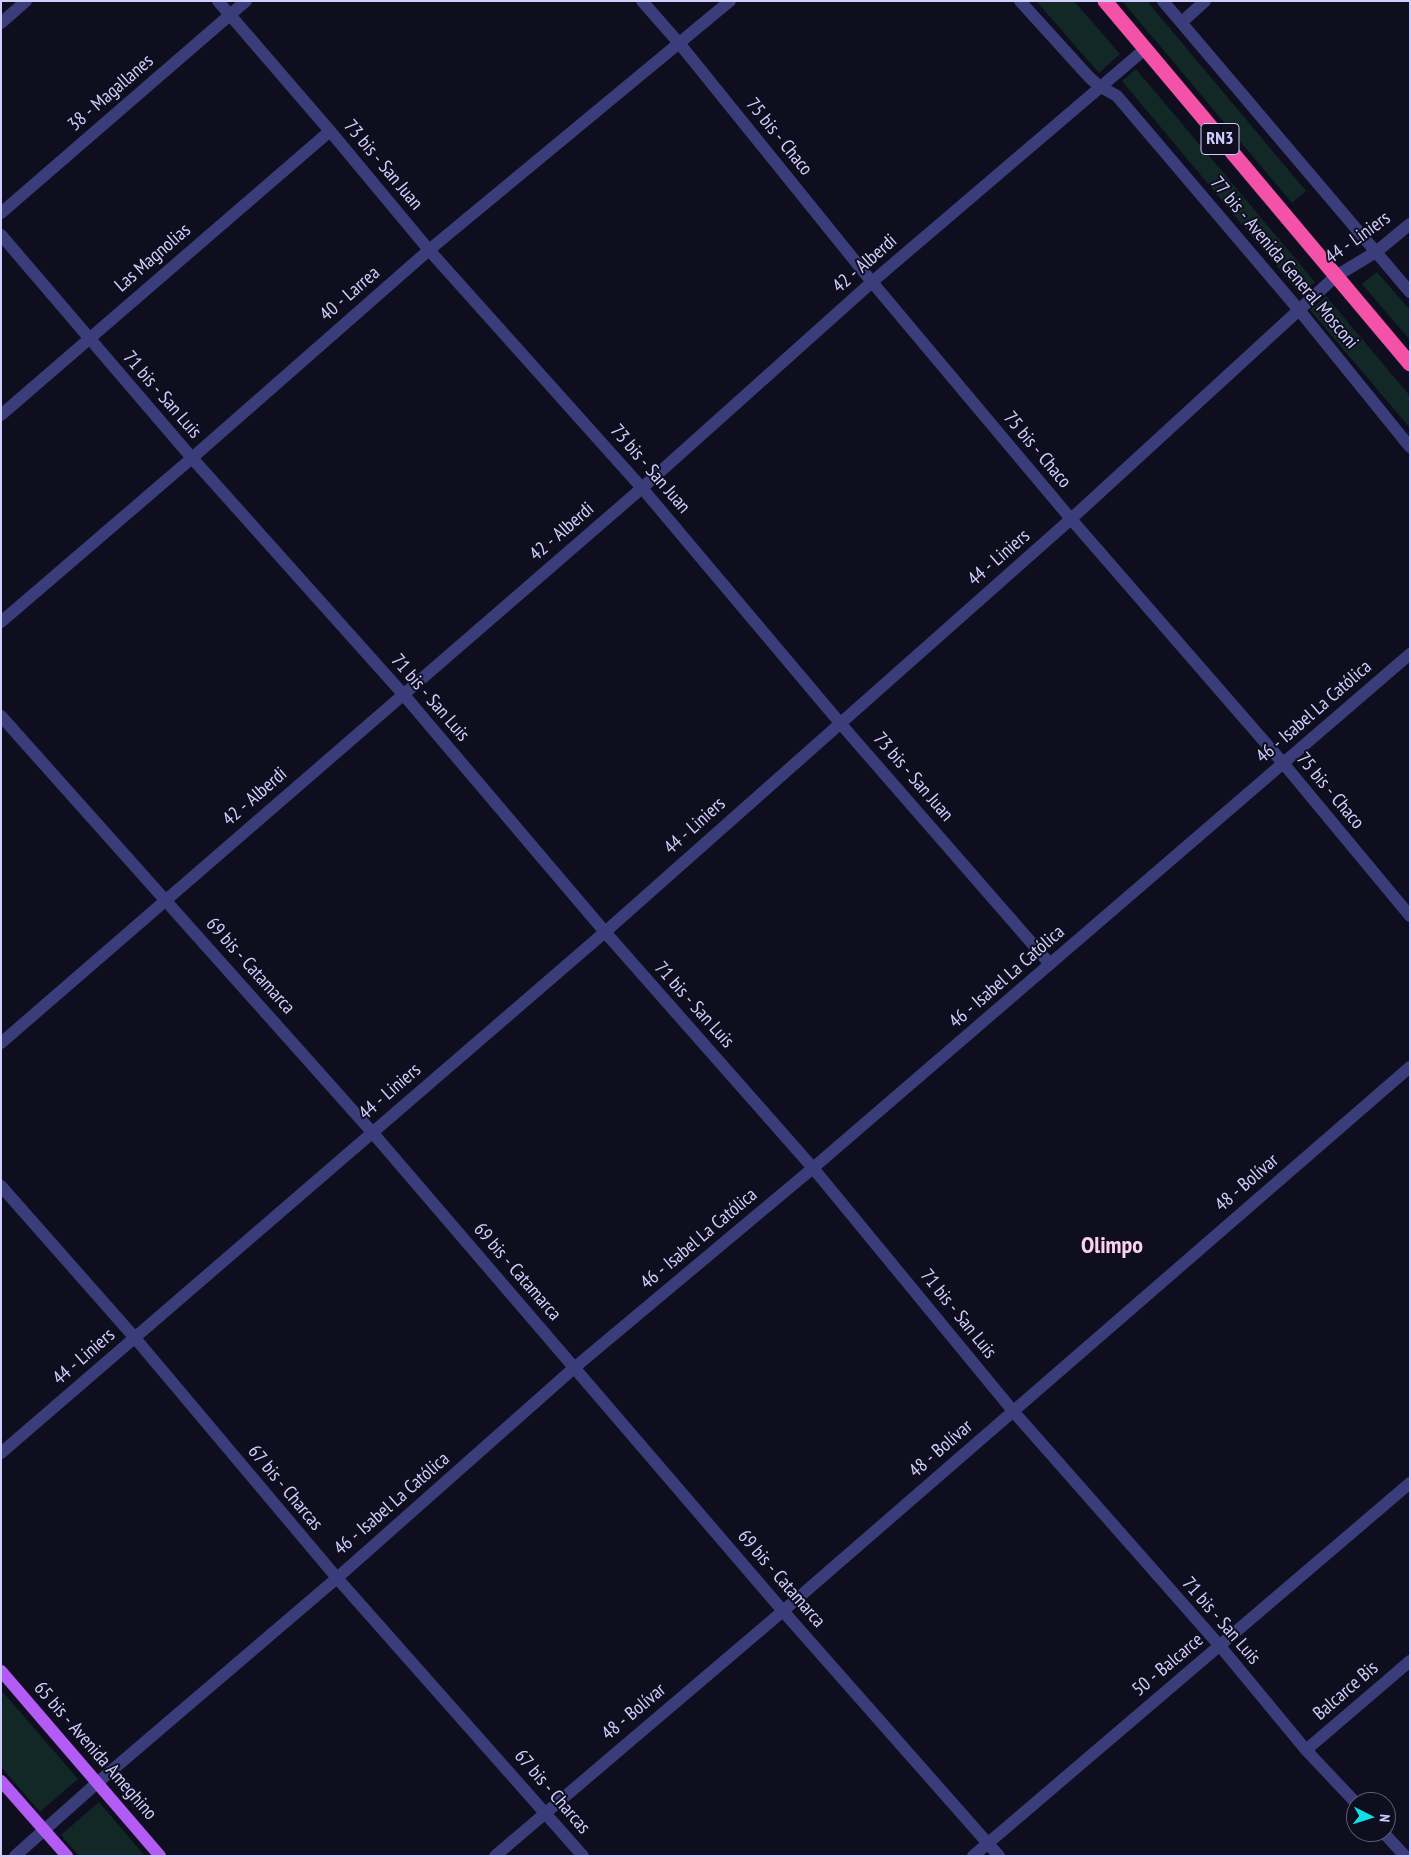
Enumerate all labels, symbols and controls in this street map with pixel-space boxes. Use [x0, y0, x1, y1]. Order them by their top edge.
street label: 38 - Magallanes [64, 50, 158, 136]
street label: 75 bis - Chaco [741, 94, 817, 180]
street label: 73 bis - San Juan [339, 115, 427, 215]
road number: RN3 [1201, 124, 1239, 154]
street label: 77 bis - Avenida General Mosconi [1205, 172, 1363, 354]
street label: 44 - Liniers [1321, 207, 1395, 269]
street label: Las Magnolias [111, 219, 195, 297]
street label: 42 - Alberdi [828, 230, 902, 298]
street label: 40 - Larrea [315, 262, 385, 326]
street label: 71 bis - San Luis [118, 347, 206, 443]
street label: 75 bis - Chaco [998, 407, 1076, 493]
street label: 73 bis - San Juan [605, 420, 695, 518]
street label: 42 - Alberdi [525, 498, 599, 566]
street label: 44 - Liniers [963, 525, 1035, 591]
street label: 71 bis - San Luis [386, 650, 474, 746]
street label: 46 - Isabel La Católica [1252, 656, 1376, 768]
street label: 73 bis - San Juan [868, 728, 958, 826]
street label: 75 bis - Chaco [1291, 748, 1369, 834]
street label: 42 - Alberdi [218, 763, 292, 831]
street label: 44 - Liniers [660, 793, 730, 859]
street label: 69 bis - Catamarca [201, 913, 299, 1019]
street label: 46 - Isabel La Católica [945, 921, 1069, 1033]
street label: 71 bis - San Luis [649, 957, 739, 1053]
street label: 44 - Liniers [354, 1059, 426, 1125]
street label: 48 - Bolívar [1211, 1149, 1283, 1217]
street label: 46 - Isabel La Católica [636, 1184, 762, 1294]
street label: 69 bis - Catamarca [468, 1219, 566, 1325]
district label: Olimpo [1081, 1232, 1143, 1260]
street label: 71 bis - San Luis [915, 1265, 1001, 1363]
street label: 44 - Liniers [48, 1324, 120, 1390]
street label: 48 - Bolívar [905, 1415, 977, 1483]
street label: 67 bis - Charcas [243, 1441, 327, 1535]
street label: 46 - Isabel La Católica [330, 1448, 454, 1560]
street label: 69 bis - Catamarca [732, 1526, 830, 1632]
street label: 71 bis - San Luis [1177, 1573, 1265, 1669]
street label: 50 - Balcarce [1128, 1629, 1208, 1701]
street label: Balcarce Bis [1309, 1657, 1383, 1725]
street label: 65 bis - Avenida Ameghino [29, 1677, 161, 1825]
street label: 48 - Bolívar [597, 1679, 671, 1745]
street label: 67 bis - Charcas [509, 1745, 595, 1839]
north arrow [1346, 1792, 1396, 1842]
text: N [1376, 1814, 1394, 1823]

